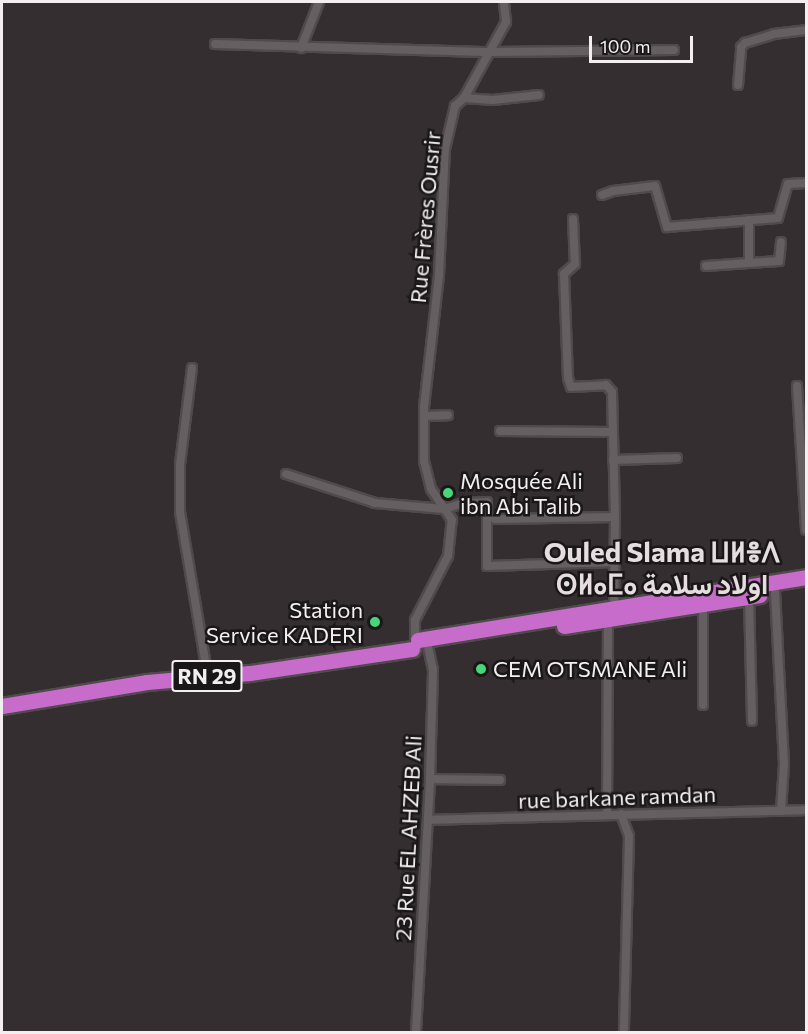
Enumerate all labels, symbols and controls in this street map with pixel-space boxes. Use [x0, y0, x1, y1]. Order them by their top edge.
scale bar [592, 24, 696, 62]
text: 100 m [600, 35, 650, 57]
street label: Rue Frères Ousrir [404, 130, 446, 304]
place label: Mosquée Ali ibn Abi Talib [460, 467, 583, 518]
marker: Mosquée Ali ibn Abi Talib [441, 486, 455, 500]
district label: Ouled Slama ⵡⵍⴻⴷ ⵙⵍⴰⵎⴰ اولاد سلامة [544, 534, 780, 600]
place label: Station Service KADERI [206, 596, 363, 648]
marker: Station Service KADERI [368, 615, 382, 629]
place label: CEM OTSMANE Ali [493, 656, 687, 682]
road number: RN 29 [171, 658, 243, 694]
marker: CEM OTSMANE Ali [474, 662, 488, 676]
street label: 23 Rue EL AHZEB Ali [389, 735, 427, 941]
street label: rue barkane ramdan [518, 780, 716, 814]

